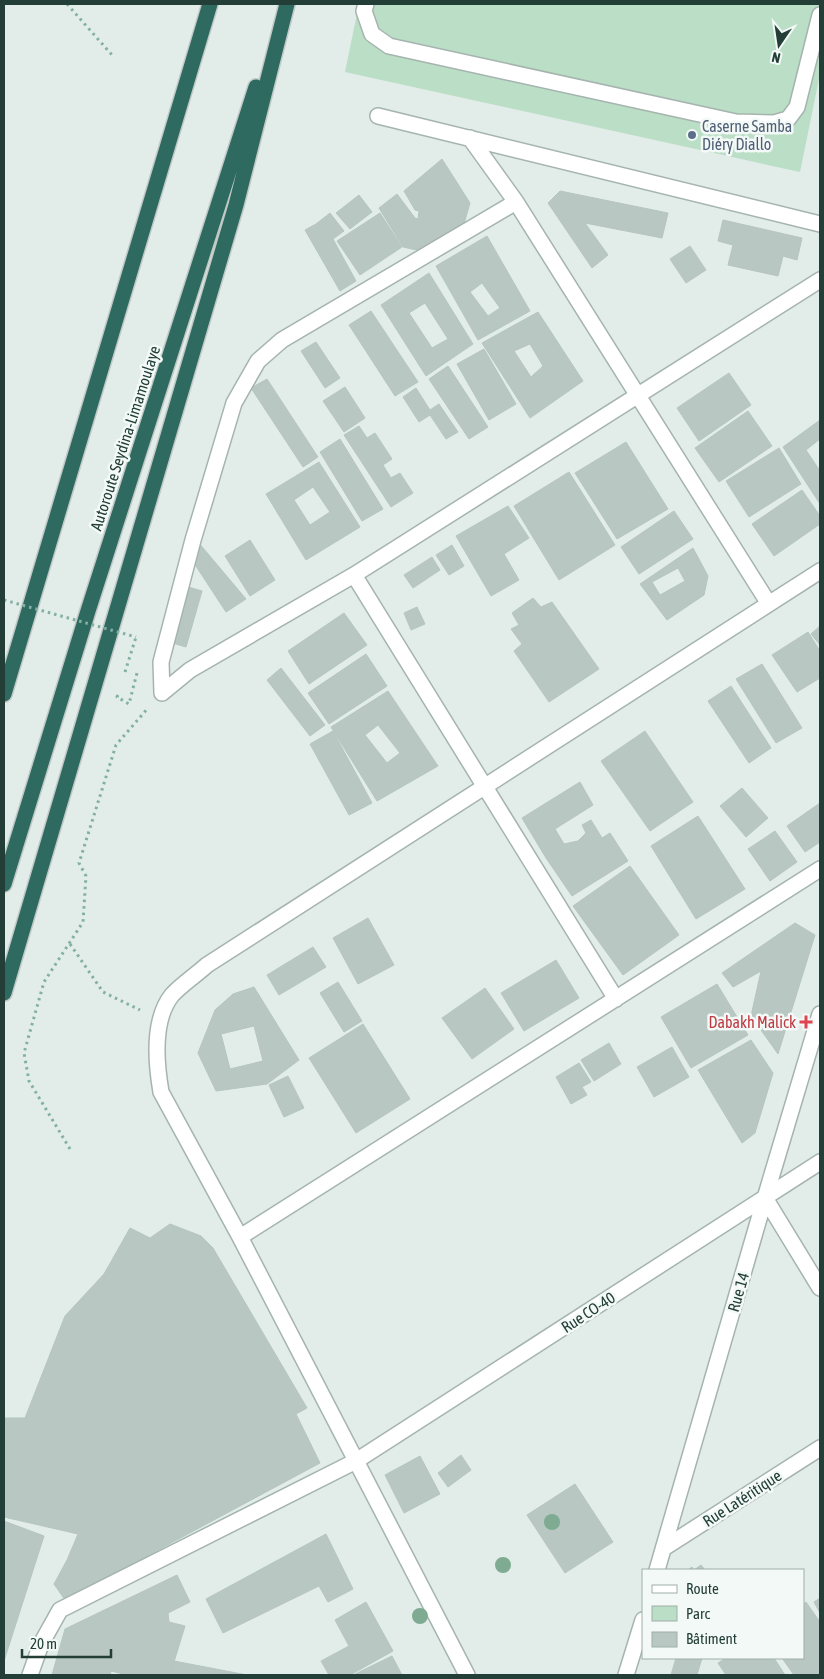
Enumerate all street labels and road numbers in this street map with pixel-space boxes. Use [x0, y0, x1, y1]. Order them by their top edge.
street label: Autoroute Seydina-Limamoulaye [87, 343, 164, 533]
street label: Rue 14 [724, 1270, 752, 1314]
street label: Rue CO-40 [558, 1288, 618, 1336]
street label: Rue Latéritique [699, 1466, 785, 1531]

